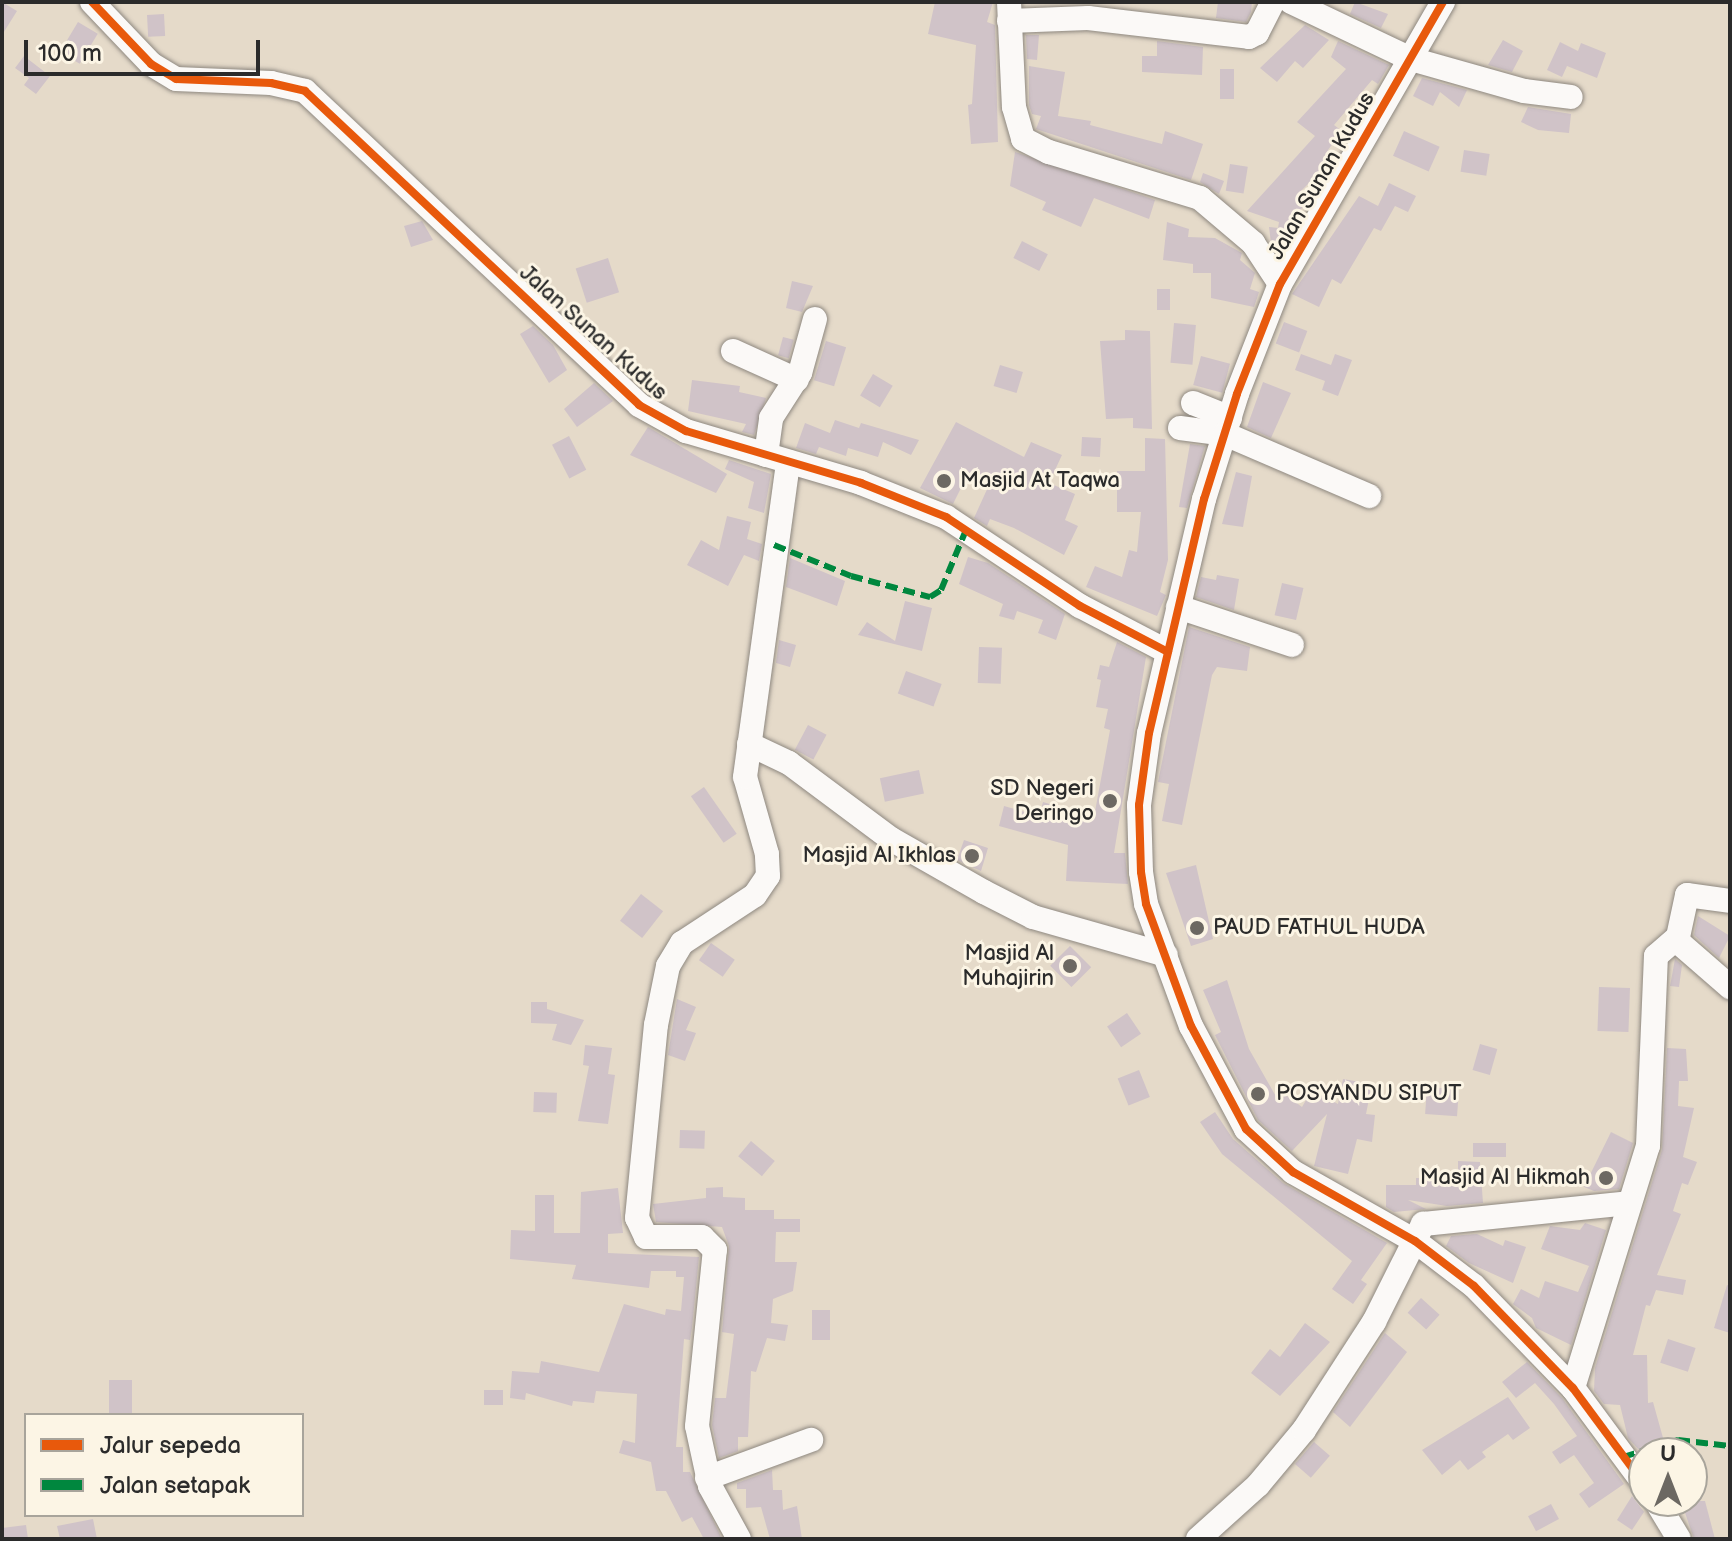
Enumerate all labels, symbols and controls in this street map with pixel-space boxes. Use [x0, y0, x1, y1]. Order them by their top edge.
scale bar [28, 24, 264, 74]
text: 100 m [38, 39, 102, 68]
street label: Jalan Sunan Kudus [1263, 87, 1381, 265]
street label: Jalan Sunan Kudus [514, 260, 672, 406]
place label: Masjid At Taqwa [960, 468, 1121, 494]
marker: Masjid At Taqwa [935, 472, 953, 490]
place label: SD Negeri Deringo [990, 775, 1094, 826]
marker: SD Negeri Deringo [1101, 792, 1119, 810]
place label: Masjid Al Ikhlas [803, 843, 956, 869]
marker: Masjid Al Ikhlas [963, 847, 981, 865]
place label: PAUD FATHUL HUDA [1213, 915, 1425, 941]
marker: PAUD FATHUL HUDA [1188, 919, 1206, 937]
place label: Masjid Al Muhajirin [962, 940, 1054, 992]
marker: Masjid Al Muhajirin [1061, 957, 1079, 975]
place label: POSYANDU SIPUT [1276, 1081, 1462, 1107]
marker: POSYANDU SIPUT [1247, 1083, 1269, 1105]
place label: Masjid Al Hikmah [1420, 1165, 1590, 1191]
marker: Masjid Al Hikmah [1597, 1169, 1615, 1187]
legend [24, 1413, 304, 1517]
text: Jalur sepeda [100, 1431, 241, 1460]
north arrow [1628, 1437, 1708, 1517]
text: U [1660, 1441, 1676, 1468]
text: Jalan setapak [100, 1471, 250, 1500]

